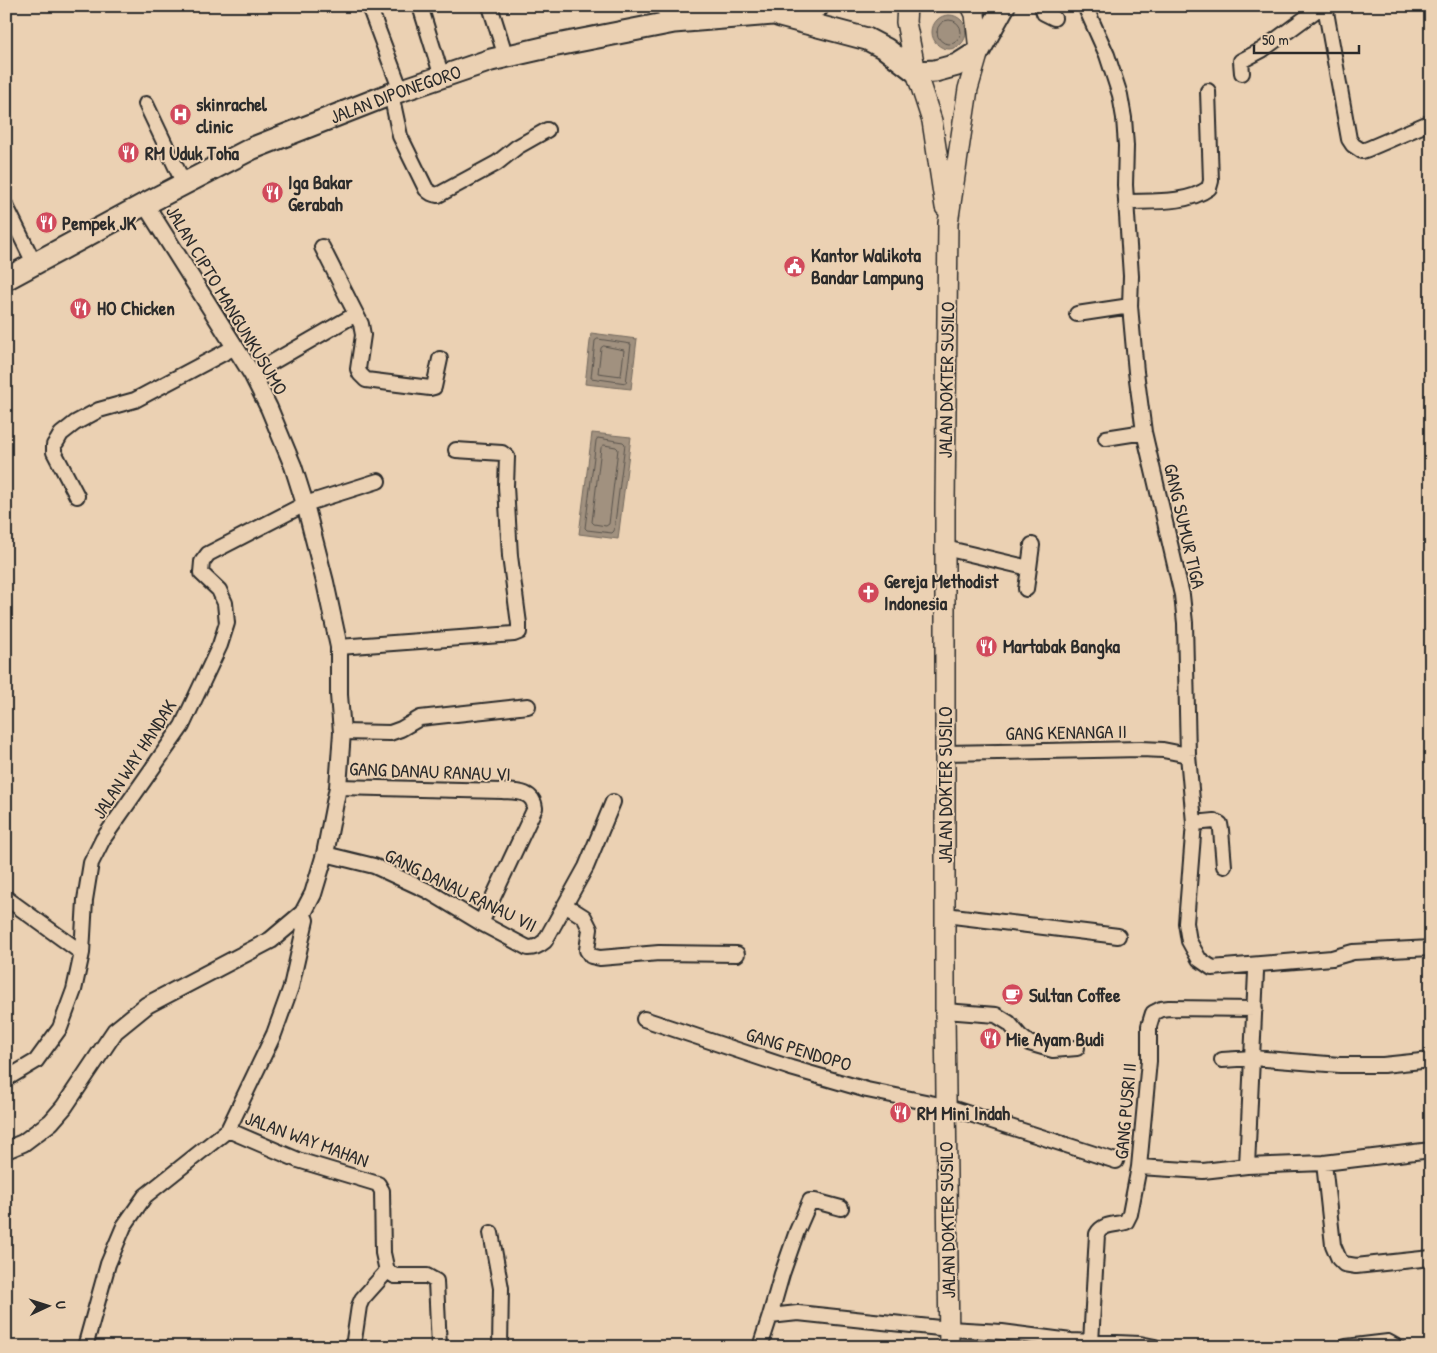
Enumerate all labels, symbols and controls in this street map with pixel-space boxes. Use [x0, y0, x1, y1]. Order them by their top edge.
scale bar [1254, 22, 1360, 54]
text: 50 m [1262, 29, 1289, 50]
street label: JALAN DIPONEGORO [326, 58, 464, 130]
place label: skinrachel clinic [196, 91, 268, 139]
hospital icon: skinrachel clinic [168, 103, 192, 127]
place label: RM Uduk Toha [145, 140, 240, 166]
restaurant icon: RM Uduk Toha [117, 141, 141, 165]
place label: Iga Bakar Gerabah [288, 169, 353, 217]
restaurant icon: Iga Bakar Gerabah [260, 181, 284, 205]
street label: JALAN CIPTO MANGUNKUSUMO [160, 200, 294, 400]
place label: Pempek JK [62, 210, 137, 237]
restaurant icon: Pempek JK [34, 211, 58, 235]
place label: Kantor Walikota Bandar Lampung [811, 242, 924, 291]
public building icon: Kantor Walikota Bandar Lampung [783, 254, 807, 278]
place label: HO Chicken [97, 295, 175, 321]
restaurant icon: HO Chicken [69, 296, 93, 320]
street label: JALAN DOKTER SUSILO [932, 301, 960, 459]
street label: GANG SUMUR TIGA [1158, 461, 1212, 591]
place label: Gereja Methodist Indonesia [884, 568, 1000, 616]
church icon: Gereja Methodist Indonesia [856, 580, 880, 604]
place label: Martabak Bangka [1003, 633, 1121, 660]
restaurant icon: Martabak Bangka [975, 634, 999, 658]
street label: JALAN WAY HANDAK [86, 694, 182, 824]
street label: JALAN DOKTER SUSILO [932, 707, 958, 863]
street label: GANG KENANGA II [1005, 718, 1127, 746]
street label: GANG DANAU RANAU VI [349, 755, 511, 787]
street label: GANG DANAU RANAU VII [381, 842, 541, 938]
place label: Sultan Coffee [1029, 982, 1121, 1008]
cafe icon: Sultan Coffee [1001, 983, 1025, 1007]
street label: GANG PENDOPO [743, 1021, 855, 1077]
place label: Mie Ayam Budi [1006, 1026, 1104, 1053]
restaurant icon: Mie Ayam Budi [978, 1027, 1002, 1051]
street label: GANG PUSRI II [1108, 1062, 1142, 1160]
place label: RM Mini Indah [917, 1100, 1010, 1126]
restaurant icon: RM Mini Indah [889, 1101, 913, 1125]
street label: JALAN WAY MAHAN [242, 1105, 372, 1173]
street label: JALAN DOKTER SUSILO [933, 1141, 961, 1299]
north arrow [22, 1280, 72, 1330]
text: U [52, 1301, 71, 1310]

